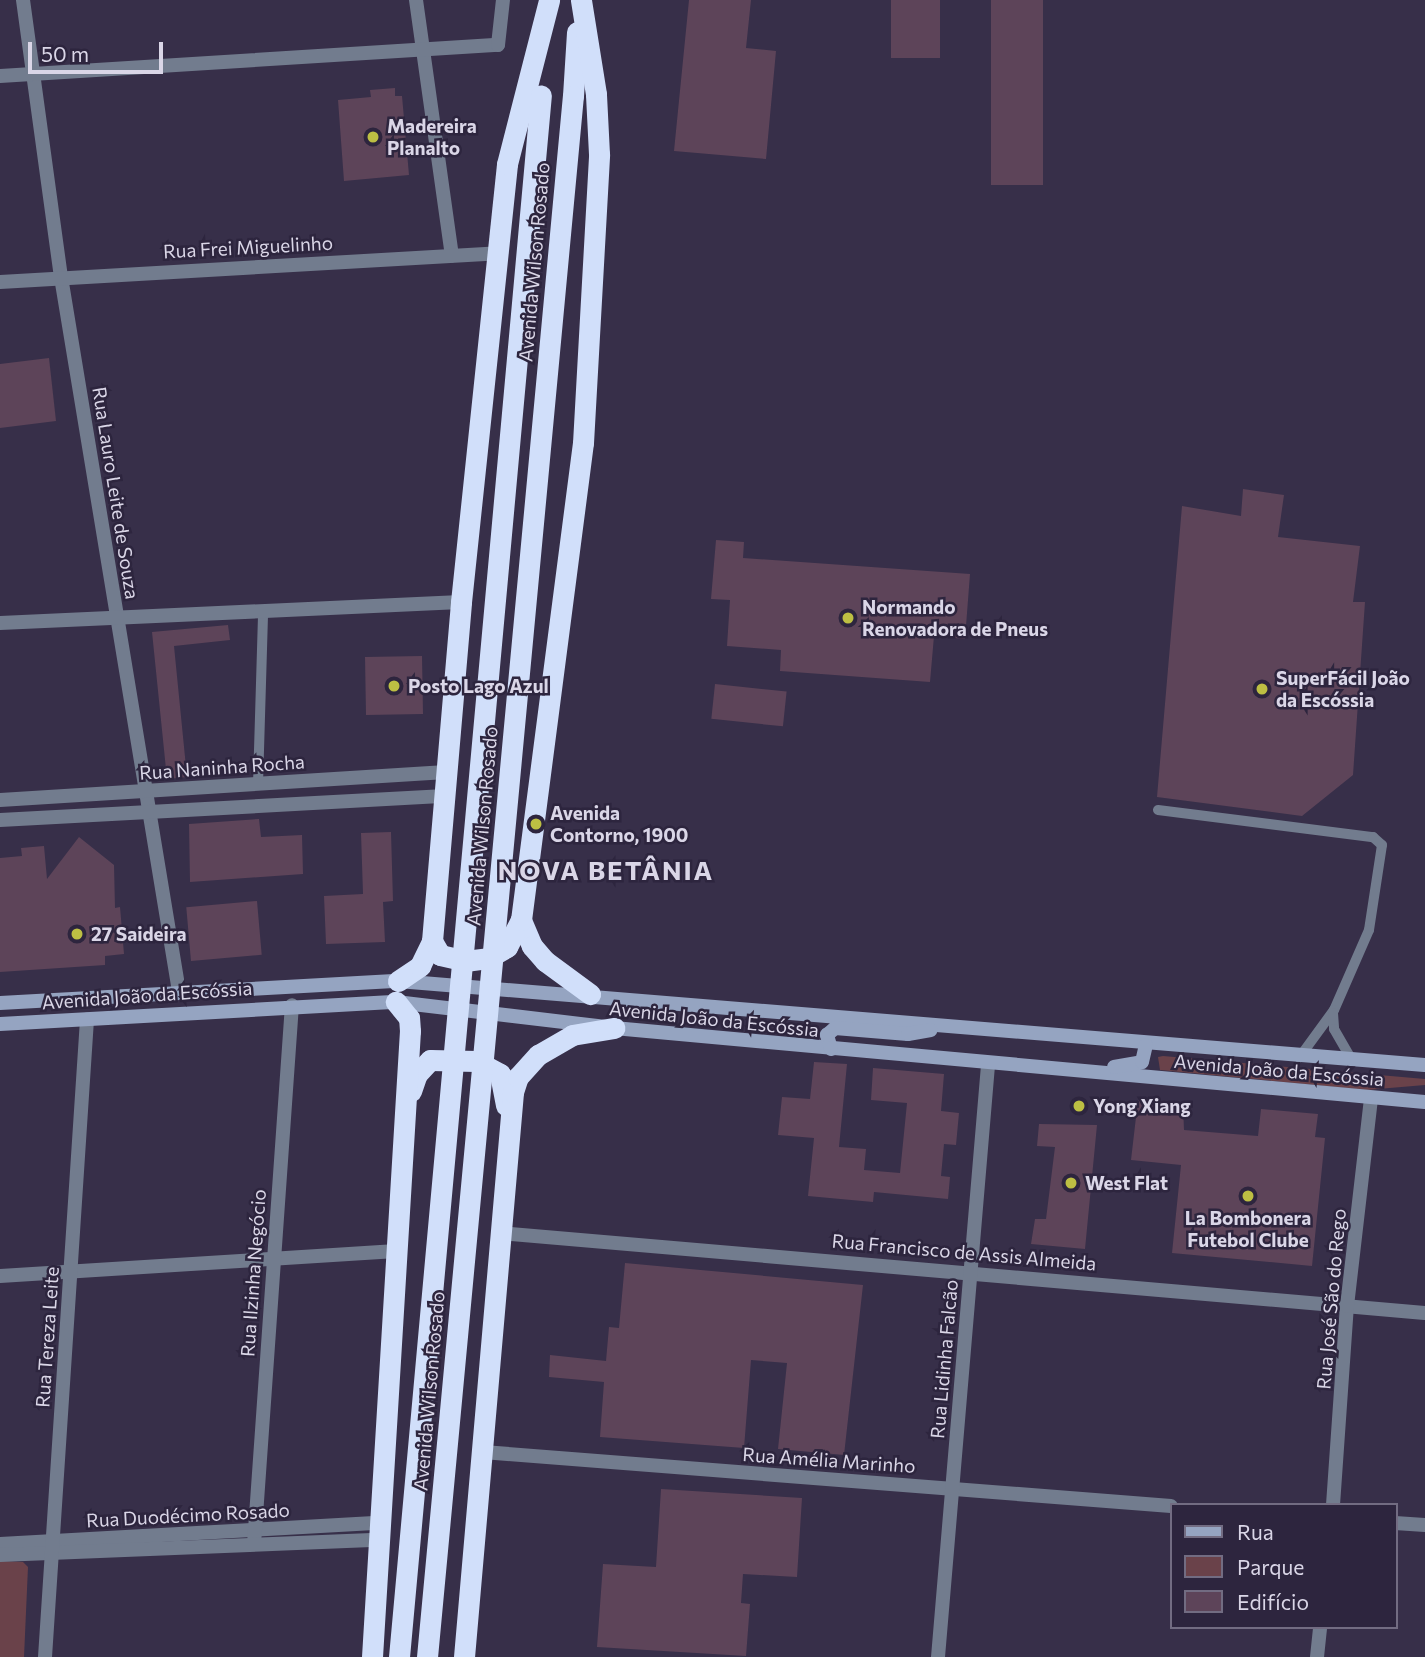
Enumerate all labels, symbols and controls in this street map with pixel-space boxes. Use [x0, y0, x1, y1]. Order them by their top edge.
scale bar [32, 28, 166, 72]
text: 50 m [41, 41, 89, 66]
place label: Madereira Planalto [387, 115, 477, 159]
marker: Madereira Planalto [365, 129, 381, 145]
street label: Avenida Wilson Rosado [514, 161, 554, 363]
street label: Rua Frei Miguelinho [162, 231, 334, 263]
street label: Rua Lauro Leite de Souza [88, 385, 144, 601]
place label: Normando Renovadora de Pneus [862, 596, 1048, 640]
marker: Normando Renovadora de Pneus [840, 610, 856, 626]
place label: SuperFácil João da Escóssia [1276, 667, 1410, 711]
place label: Posto Lago Azul [408, 675, 549, 697]
marker: Posto Lago Azul [386, 678, 402, 694]
marker: SuperFácil João da Escóssia [1254, 681, 1270, 697]
street label: Avenida Wilson Rosado [462, 725, 502, 927]
street label: Rua Naninha Rocha [138, 750, 306, 784]
place label: Avenida Contorno, 1900 [550, 802, 688, 846]
marker: Avenida Contorno, 1900 [528, 816, 544, 832]
district label: NOVA BETÂNIA [499, 854, 713, 886]
place label: 27 Saideira [91, 923, 187, 945]
marker: 27 Saideira [69, 926, 85, 942]
street label: Avenida João da Escóssia [41, 976, 253, 1014]
street label: Avenida João da Escóssia [608, 997, 820, 1041]
street label: Avenida João da Escóssia [1173, 1049, 1385, 1091]
place label: Yong Xiang [1093, 1095, 1191, 1117]
marker: Yong Xiang [1071, 1098, 1087, 1114]
place label: West Flat [1085, 1172, 1168, 1194]
marker: West Flat [1063, 1175, 1079, 1191]
street label: Rua Ilzinha Negócio [236, 1188, 270, 1358]
marker: La Bombonera Futebol Clube [1240, 1188, 1256, 1204]
place label: La Bombonera Futebol Clube [1185, 1207, 1311, 1251]
street label: Rua José São do Rego [1312, 1208, 1350, 1390]
street label: Rua Francisco de Assis Almeida [831, 1229, 1097, 1275]
street label: Rua Tereza Leite [31, 1266, 63, 1408]
street label: Rua Lidinha Falcão [926, 1278, 962, 1440]
street label: Avenida Wilson Rosado [409, 1290, 449, 1492]
street label: Rua Amélia Marinho [742, 1443, 916, 1477]
street label: Rua Duodécimo Rosado [86, 1498, 290, 1532]
legend [1170, 1503, 1397, 1629]
text: Rua [1237, 1519, 1274, 1544]
text: Parque [1237, 1554, 1304, 1579]
text: Edifício [1237, 1589, 1309, 1614]

